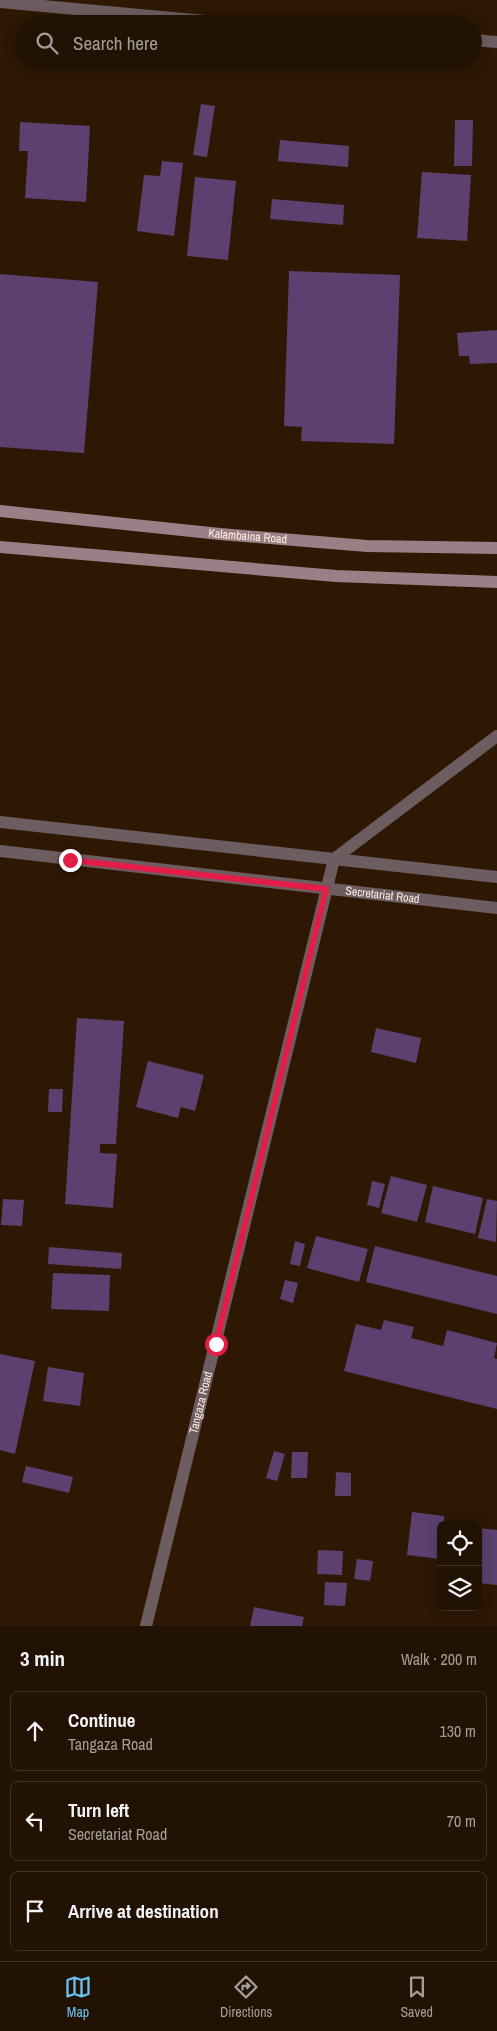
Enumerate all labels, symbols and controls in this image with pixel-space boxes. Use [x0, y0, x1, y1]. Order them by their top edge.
search box [15, 15, 482, 70]
icon: search [33, 29, 61, 57]
text: Search here [73, 30, 158, 56]
street label: Kalambaina Road [208, 525, 288, 547]
route end [59, 849, 82, 872]
street label: Secretariat Road [345, 883, 420, 907]
route start [205, 1333, 228, 1356]
street label: Tangaza Road [185, 1370, 216, 1435]
map controls [437, 1521, 482, 1611]
button: locate [437, 1521, 482, 1566]
button: layers [437, 1566, 482, 1611]
text: 3 min [20, 1644, 65, 1673]
text: Walk · 200 m [401, 1648, 477, 1670]
text: Continue [68, 1707, 136, 1733]
icon: ahead [21, 1717, 49, 1745]
text: 130 m [440, 1720, 476, 1742]
text: Tangaza Road [68, 1733, 153, 1755]
text: Turn left [68, 1797, 129, 1823]
icon: left [21, 1807, 49, 1835]
text: 70 m [447, 1810, 476, 1832]
text: Secretariat Road [68, 1823, 167, 1845]
icon: arrive [21, 1897, 49, 1925]
text: Arrive at destination [68, 1898, 219, 1924]
tab: Map [64, 1973, 92, 2021]
tab: Directions [220, 1973, 272, 2021]
tab: Saved [400, 1973, 433, 2021]

